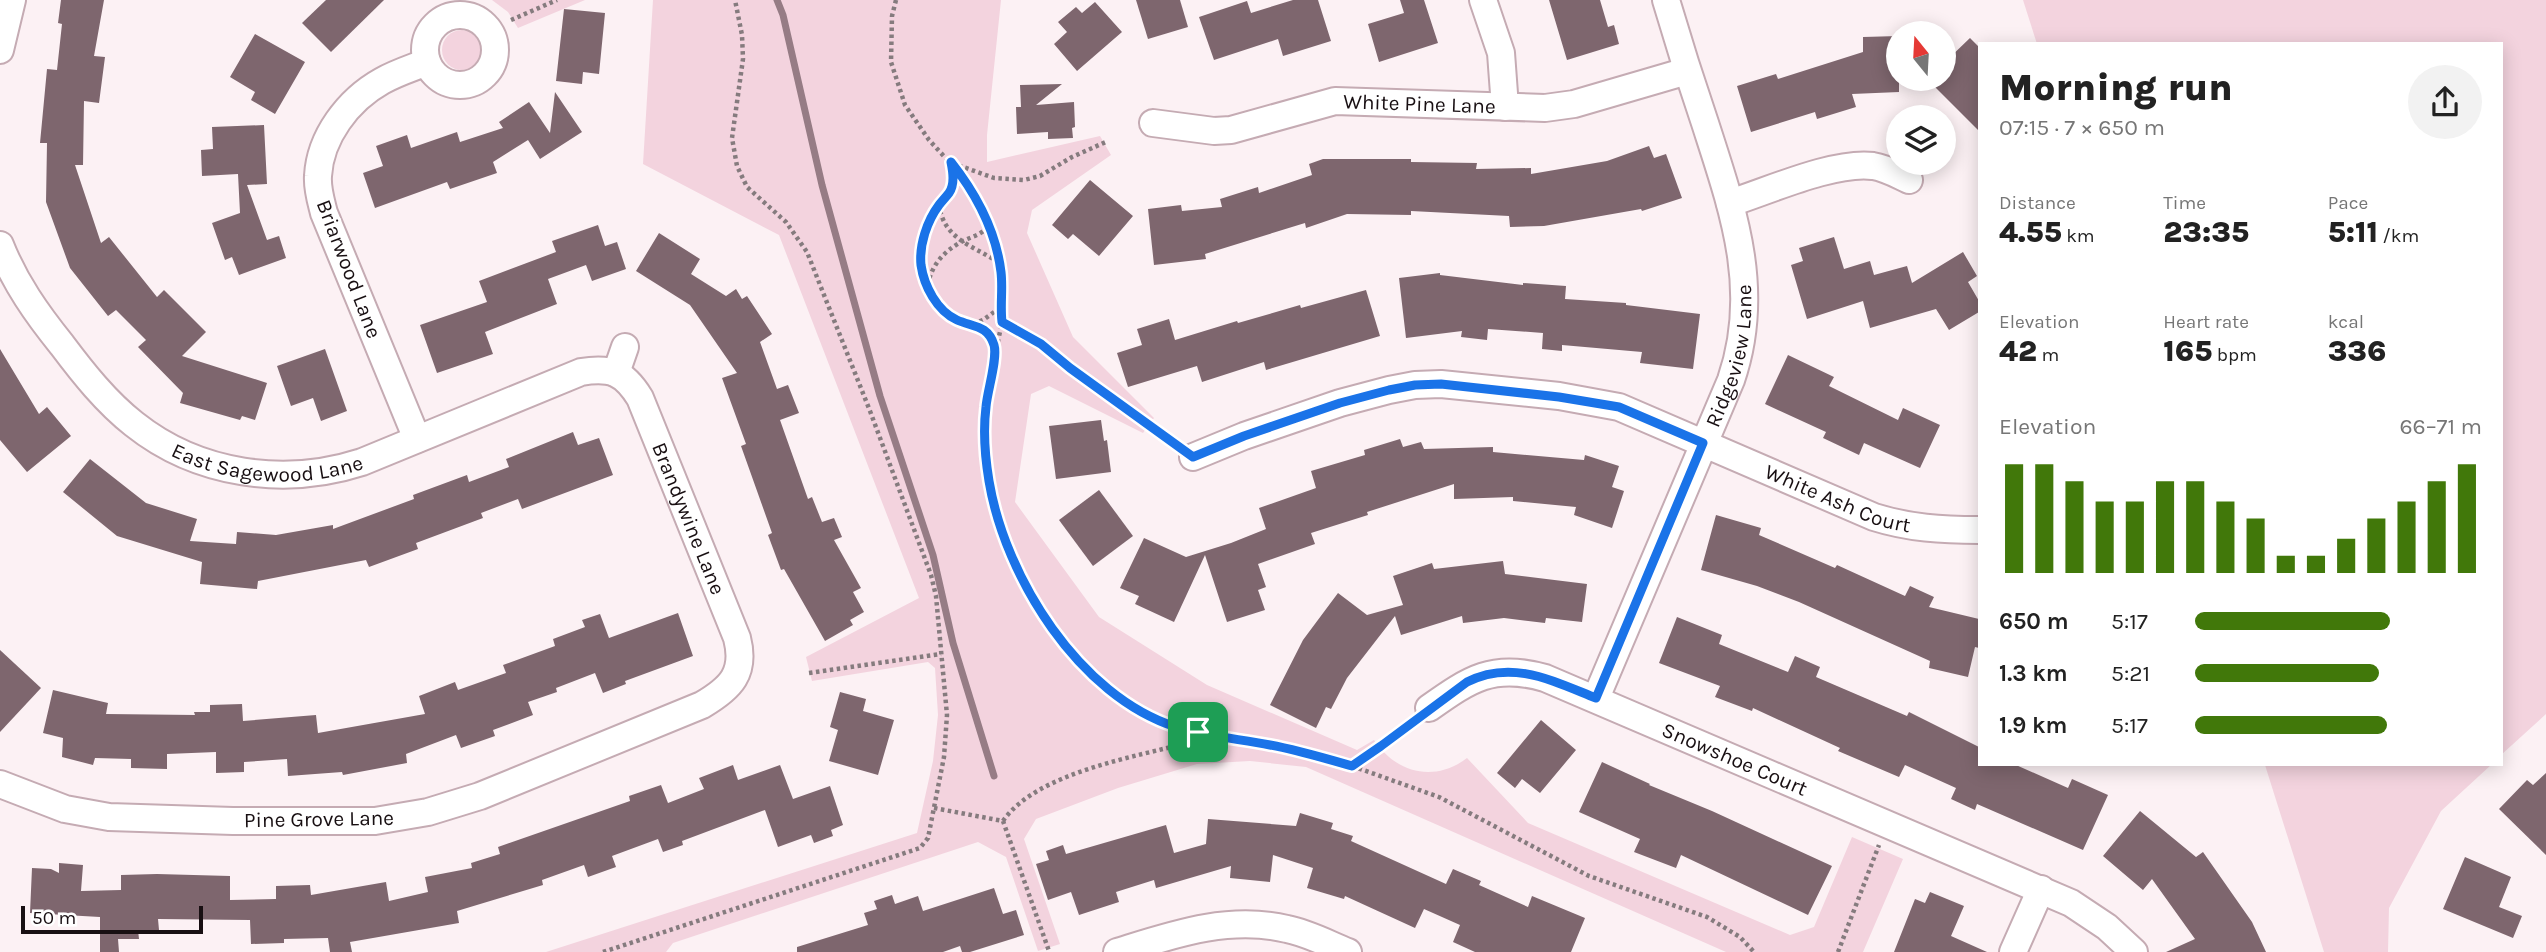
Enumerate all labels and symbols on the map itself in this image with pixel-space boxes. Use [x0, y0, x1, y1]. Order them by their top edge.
north arrow [1886, 21, 1956, 91]
street label: White Pine Lane [1343, 89, 1496, 118]
street label: Briarwood Lane [312, 196, 386, 342]
street label: Ridgeview Lane [1700, 284, 1756, 431]
street label: East Sagewood Lane [168, 438, 366, 487]
street label: Brandywine Lane [647, 439, 730, 598]
street label: White Ash Court [1761, 459, 1912, 537]
pin [1168, 702, 1228, 762]
street label: Snowshoe Court [1658, 717, 1811, 801]
street label: Pine Grove Lane [244, 806, 394, 832]
scale bar [21, 903, 203, 935]

